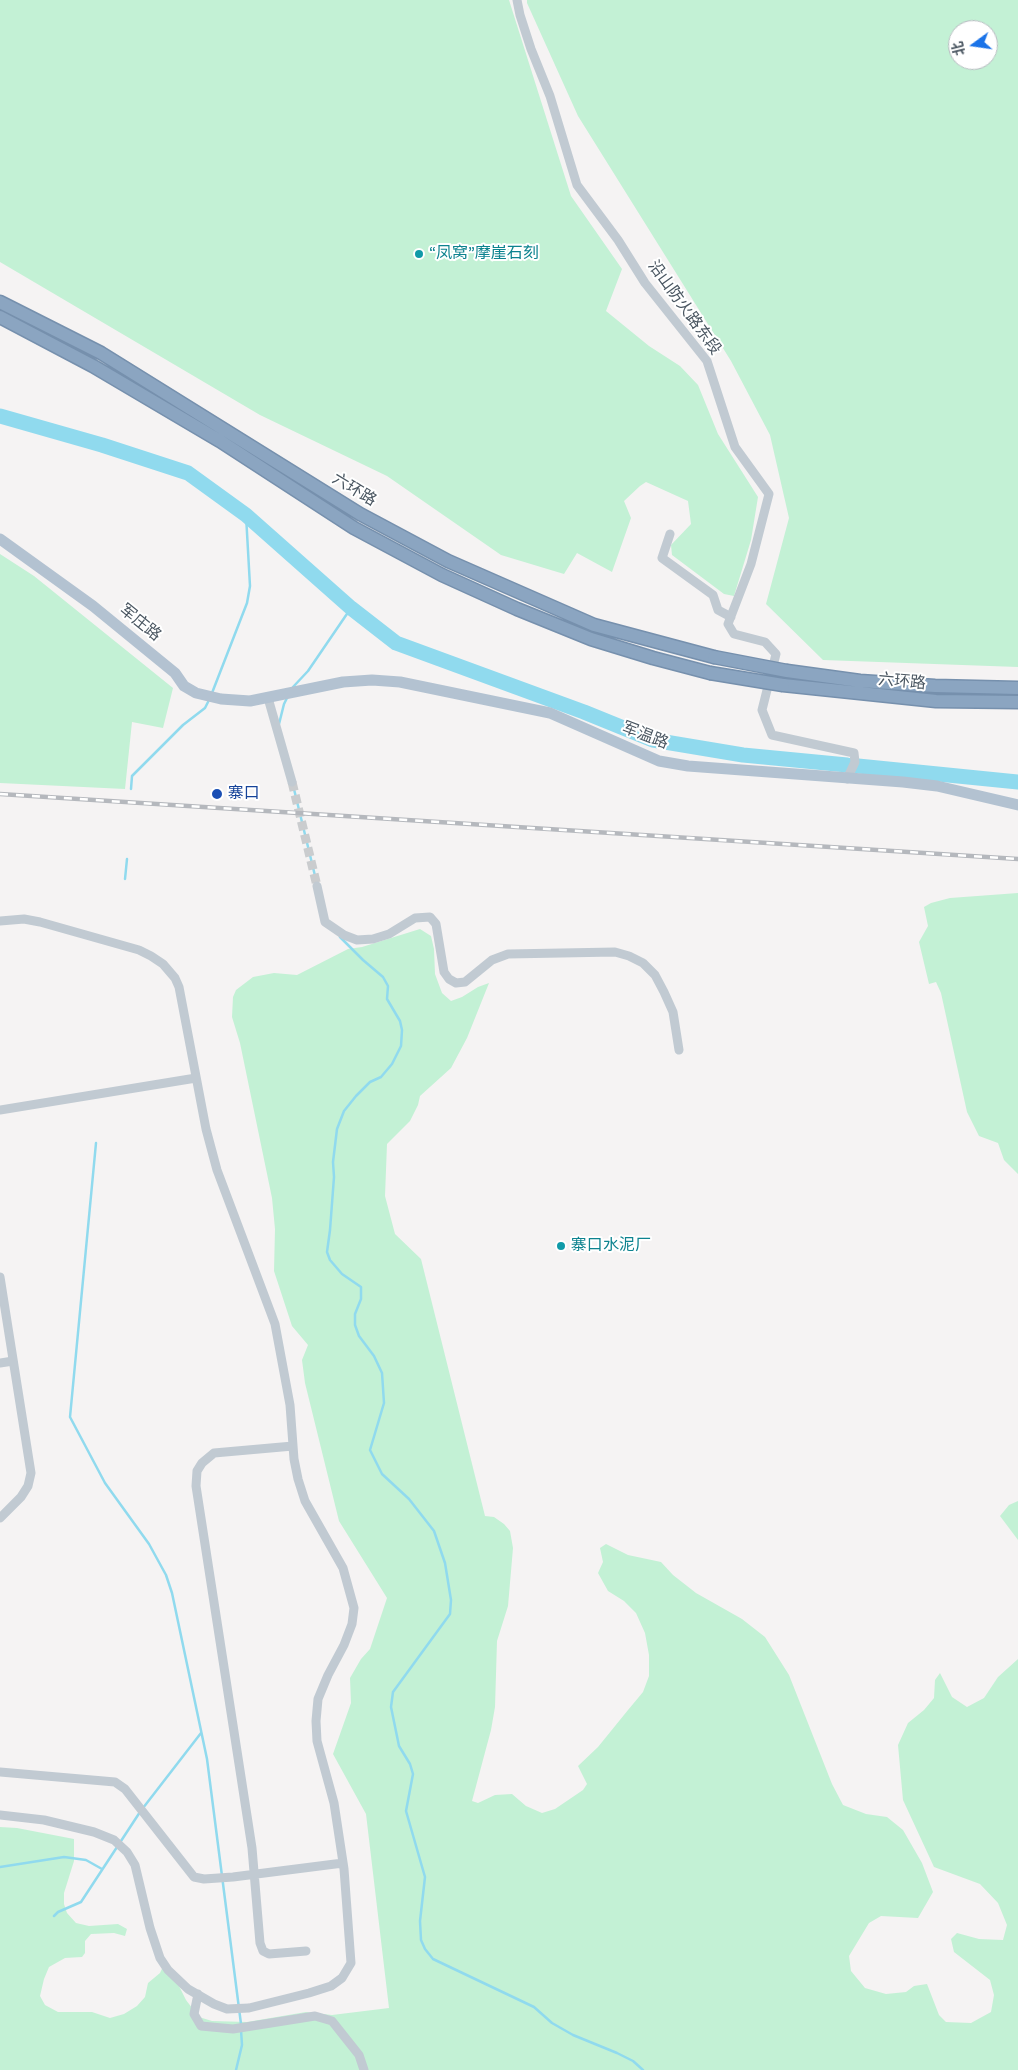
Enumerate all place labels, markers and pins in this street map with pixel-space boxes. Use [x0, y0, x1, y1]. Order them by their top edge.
place label: “凤窝”摩崖石刻 [429, 244, 539, 264]
marker: “凤窝”摩崖石刻 [413, 248, 425, 260]
place label: 寨口 [228, 784, 260, 804]
marker: 寨口 [210, 787, 224, 801]
place label: 寨口水泥厂 [571, 1236, 651, 1256]
marker: 寨口水泥厂 [555, 1240, 567, 1252]

